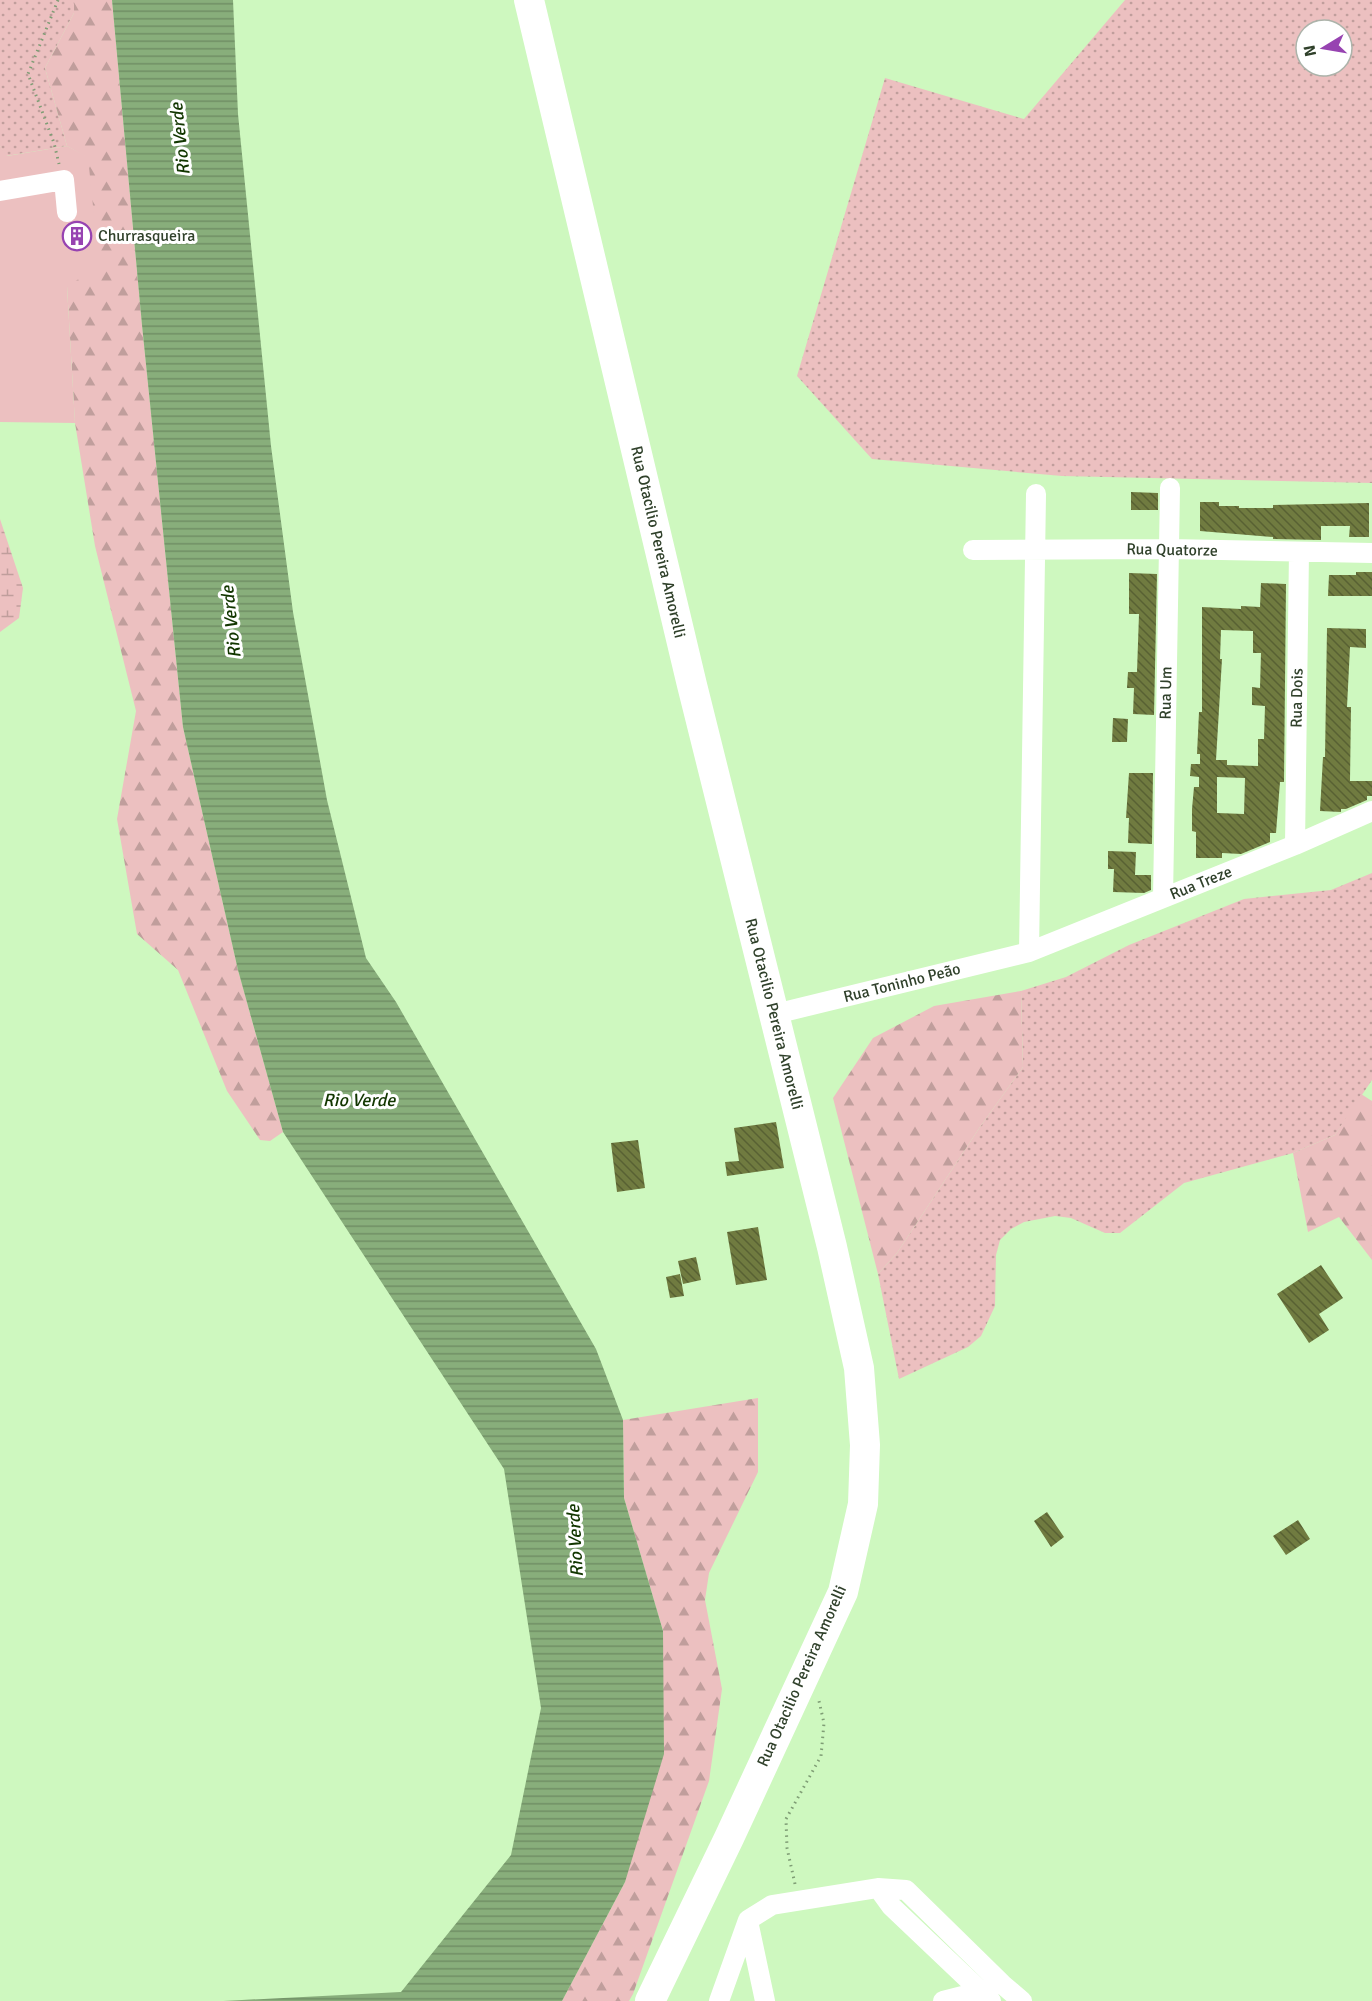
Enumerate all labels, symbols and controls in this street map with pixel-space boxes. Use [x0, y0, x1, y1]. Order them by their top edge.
north arrow [1294, 18, 1354, 78]
text: N [1299, 43, 1321, 58]
water label: Rio Verde [165, 101, 195, 176]
building icon: Churrasqueira [61, 220, 93, 252]
place label: Churrasqueira [98, 226, 195, 246]
street label: Rua Otacilio Pereira Amorelli [626, 444, 690, 640]
street label: Rua Quatorze [1126, 539, 1218, 561]
water label: Rio Verde [216, 584, 246, 659]
street label: Rua Um [1156, 666, 1176, 720]
street label: Rua Dois [1286, 668, 1308, 728]
street label: Rua Treze [1167, 862, 1235, 904]
street label: Rua Otacilio Pereira Amorelli [741, 916, 807, 1112]
street label: Rua Toninho Peão [841, 959, 963, 1007]
water label: Rio Verde [323, 1089, 396, 1111]
water label: Rio Verde [562, 1503, 588, 1578]
street label: Rua Otacilio Pereira Amorelli [753, 1582, 851, 1770]

